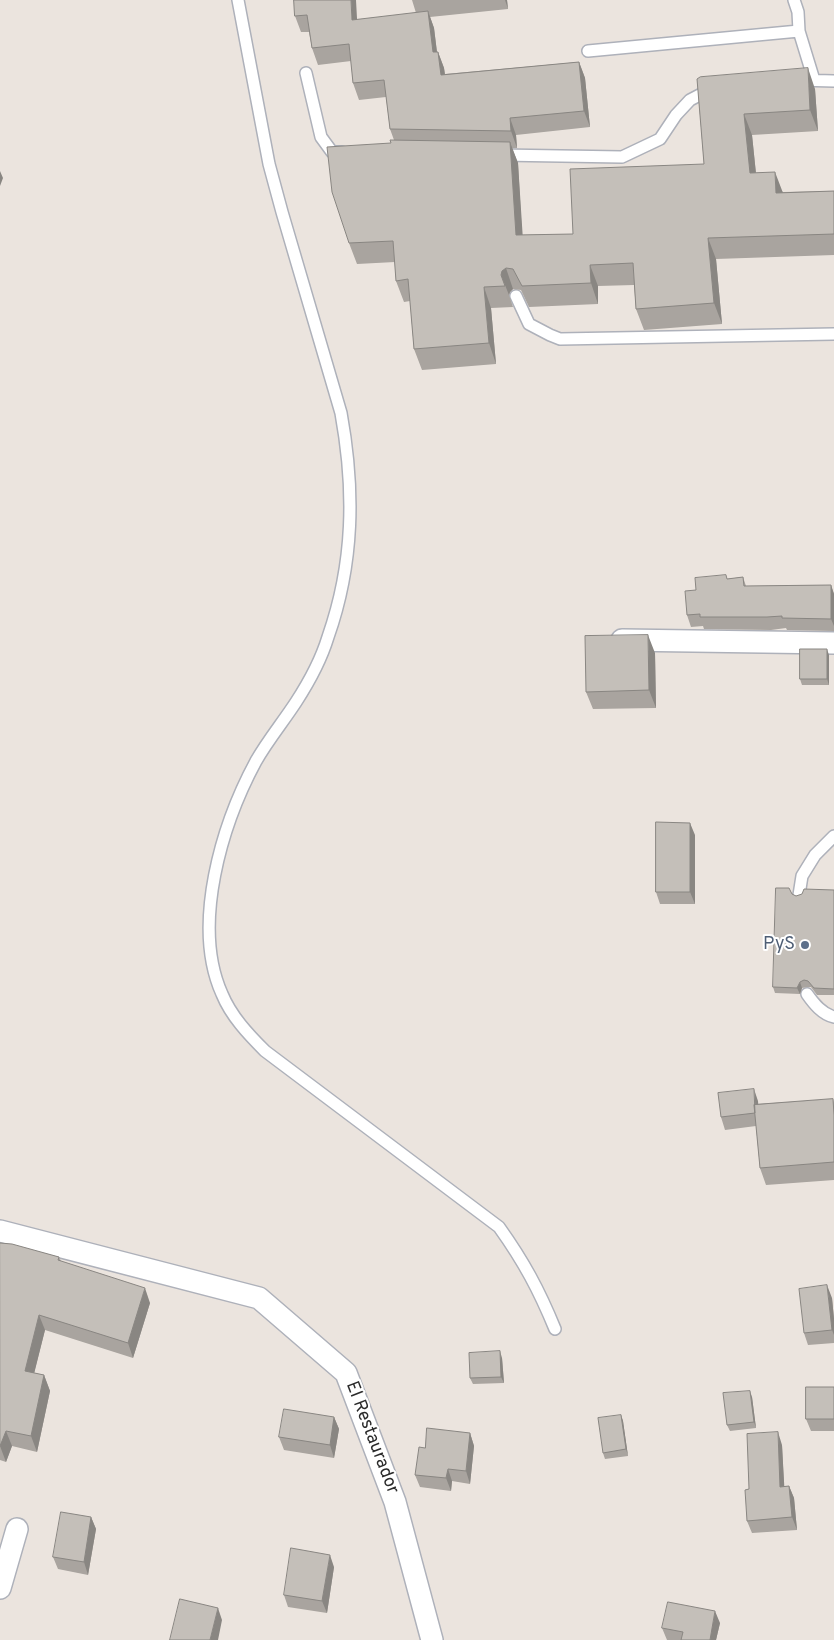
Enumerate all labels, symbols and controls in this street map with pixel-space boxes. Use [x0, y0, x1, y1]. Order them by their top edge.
place label: PyS [763, 934, 795, 956]
marker: PyS [799, 939, 811, 951]
street label: El Restaurador [340, 1379, 402, 1497]

